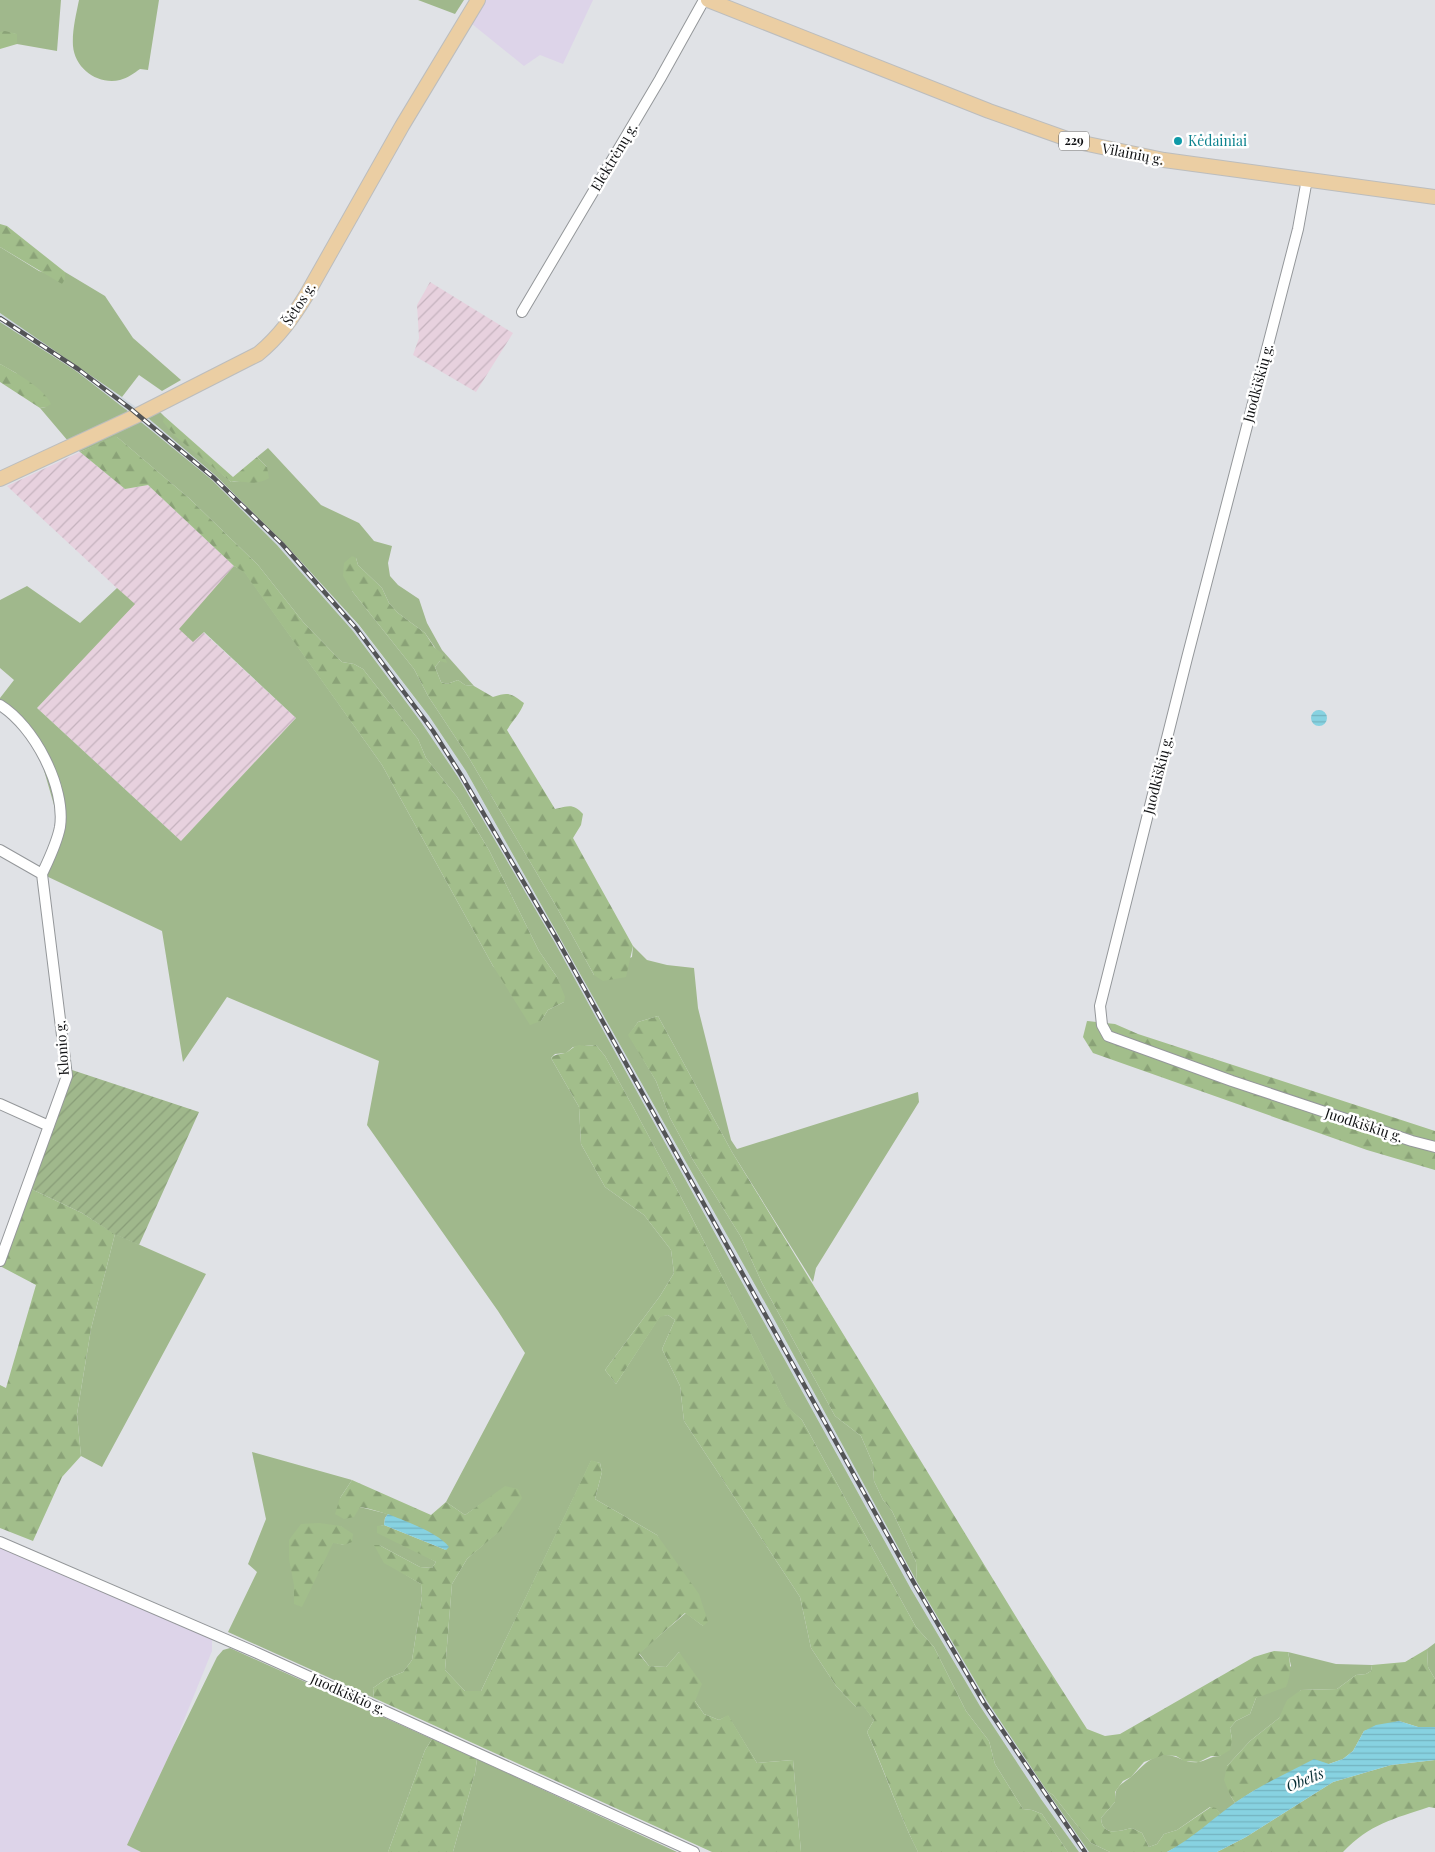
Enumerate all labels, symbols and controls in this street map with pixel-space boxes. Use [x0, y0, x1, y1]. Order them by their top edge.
street label: Elektrėnų g. [586, 119, 641, 194]
place label: Kėdainiai [1188, 131, 1247, 150]
road number: 229 [1059, 132, 1089, 150]
marker: Kėdainiai [1172, 135, 1184, 147]
street label: Vilainių g. [1100, 138, 1166, 169]
street label: Šėtos g. [278, 278, 320, 329]
street label: Juodkiškių g. [1238, 341, 1277, 425]
street label: Juodkiškių g. [1138, 733, 1176, 817]
street label: Klonio g. [50, 1020, 73, 1076]
street label: Juodkiškių g. [1322, 1103, 1405, 1146]
street label: Juodkiškio g. [307, 1668, 389, 1719]
water label: Obelis [1283, 1762, 1327, 1796]

